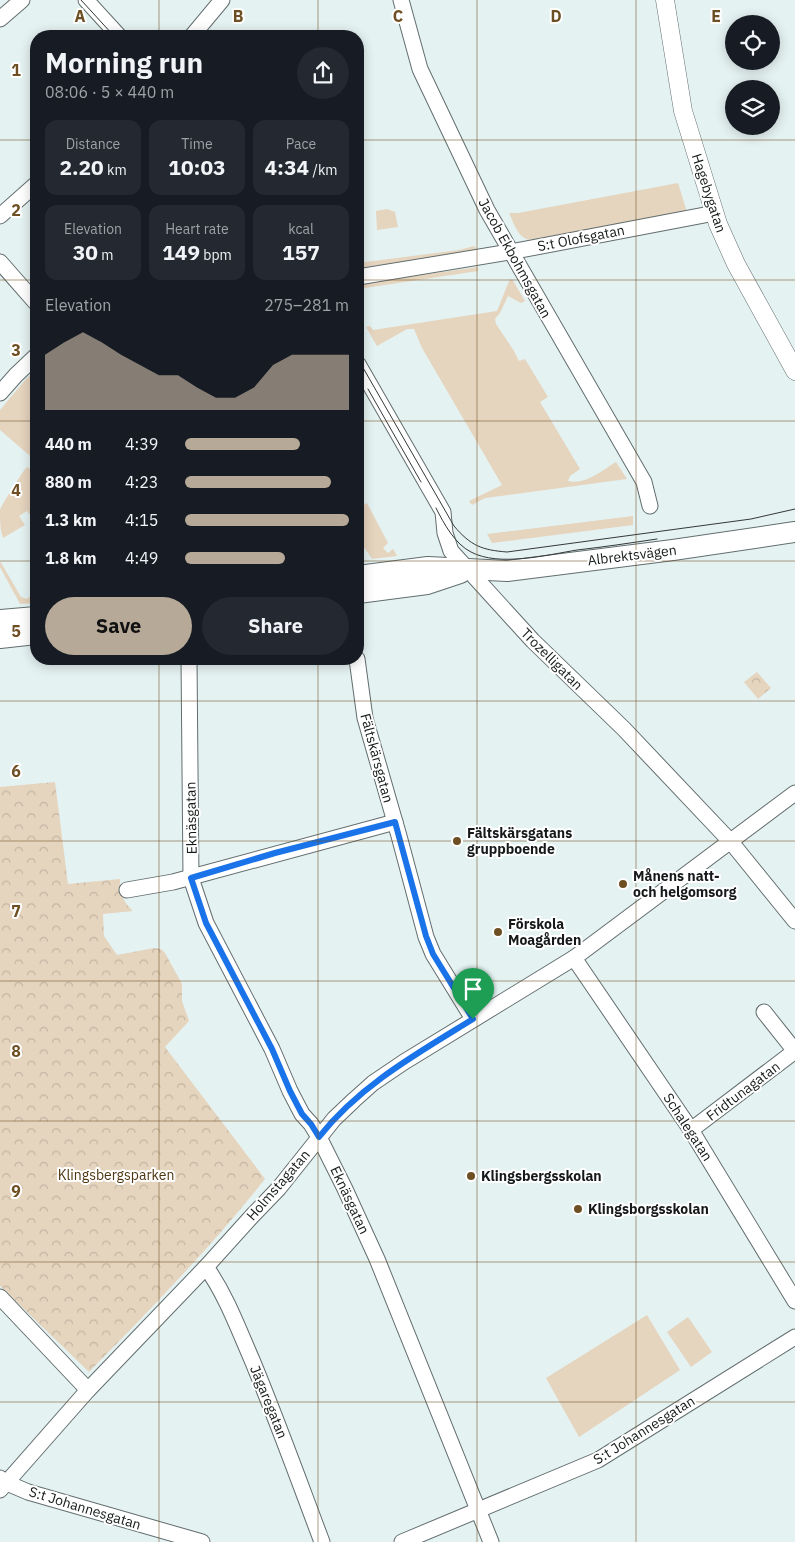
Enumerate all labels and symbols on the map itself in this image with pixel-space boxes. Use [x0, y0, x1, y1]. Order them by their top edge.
text: A [75, 6, 86, 26]
text: B [233, 6, 244, 26]
text: C [393, 6, 403, 26]
text: D [550, 6, 562, 26]
text: E [711, 6, 721, 26]
text: 1 [11, 60, 21, 80]
street label: Hagebygatan [688, 151, 730, 235]
street label: Jacob Ekbohmsgatan [475, 195, 555, 321]
text: 2 [11, 200, 21, 220]
street label: S:t Olofsgatan [536, 221, 626, 255]
text: 3 [11, 340, 21, 360]
text: 4 [11, 480, 21, 500]
street label: Albrektsvägen [586, 541, 678, 569]
text: 5 [11, 621, 21, 641]
street label: Trozelligatan [517, 624, 587, 694]
street label: Fältskärsgatan [356, 711, 398, 805]
text: 6 [11, 761, 21, 781]
street label: Eknäsgatan [181, 781, 201, 855]
place label: Fältskärsgatans gruppboende [467, 824, 572, 858]
marker: Fältskärsgatans gruppboende [451, 835, 463, 847]
place label: Månens natt- och helgomsorg [633, 867, 737, 901]
marker: Månens natt- och helgomsorg [617, 878, 629, 890]
text: 7 [11, 901, 21, 921]
place label: Förskola Moagården [508, 915, 581, 949]
marker: Förskola Moagården [492, 926, 504, 938]
pin [452, 968, 494, 1019]
text: 8 [11, 1041, 21, 1061]
street label: Fridtunagatan [703, 1057, 783, 1125]
street label: Schalegatan [659, 1090, 717, 1164]
street label: Holmstagatan [242, 1146, 314, 1224]
street label: Eknäsgatan [326, 1163, 374, 1237]
park label: Klingsbergsparken [58, 1166, 174, 1184]
place label: Klingsbergsskolan [481, 1167, 602, 1185]
marker: Klingsbergsskolan [465, 1170, 477, 1182]
text: 9 [11, 1181, 21, 1201]
place label: Klingsborgsskolan [588, 1200, 709, 1218]
marker: Klingsborgsskolan [572, 1203, 584, 1215]
street label: Jägaregatan [246, 1363, 292, 1441]
street label: S:t Johannesgatan [590, 1392, 698, 1468]
street label: S:t Johannesgatan [27, 1482, 143, 1534]

